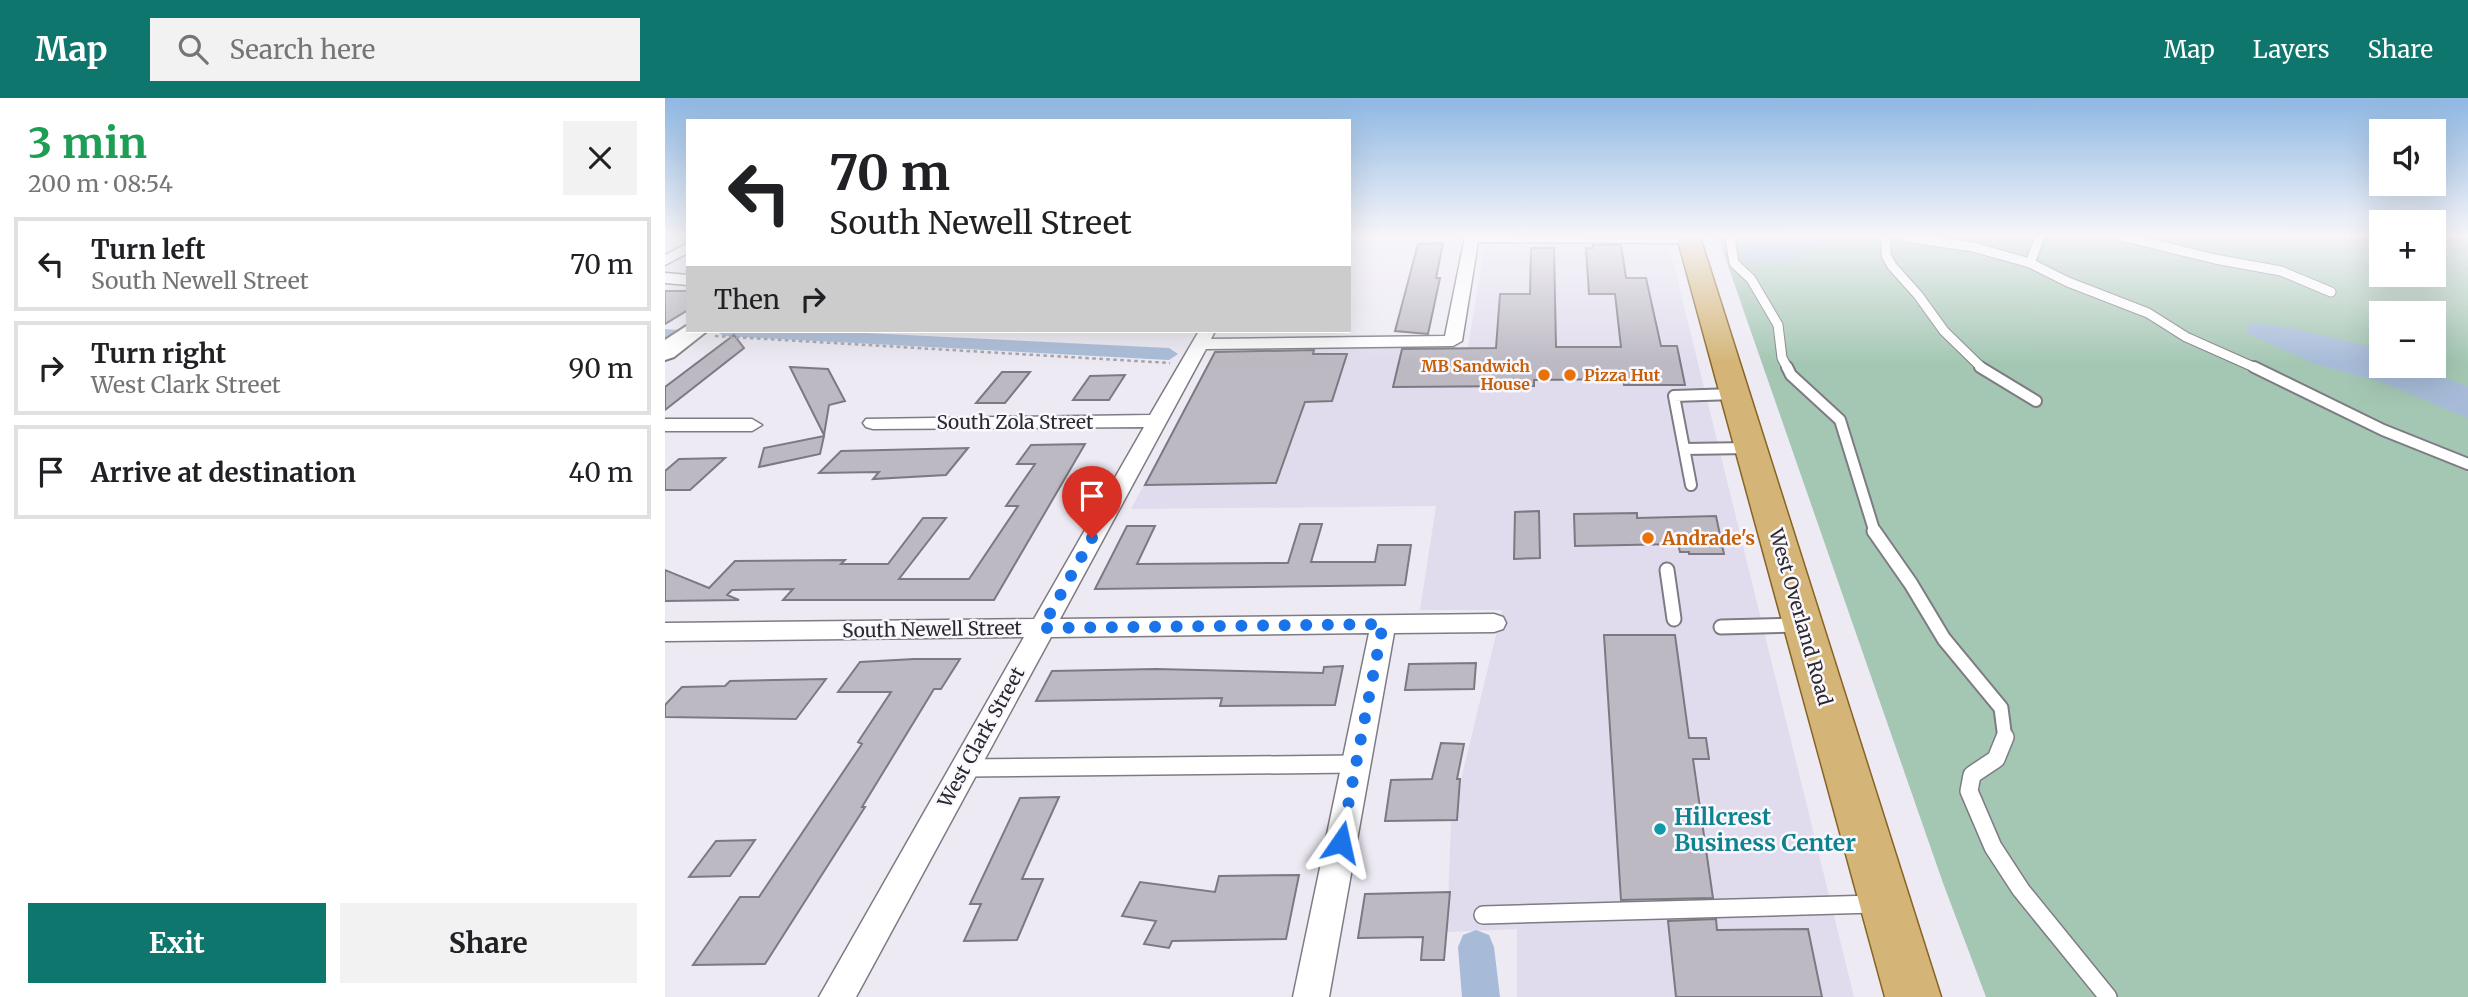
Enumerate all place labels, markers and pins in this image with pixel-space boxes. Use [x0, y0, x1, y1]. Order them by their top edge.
place label: MB Sandwich House [1421, 356, 1530, 394]
place label: Pizza Hut [1584, 365, 1661, 385]
marker: MB Sandwich House [1536, 367, 1552, 383]
marker: Pizza Hut [1562, 367, 1578, 383]
pin [1062, 466, 1122, 538]
place label: Andrade's [1661, 526, 1755, 550]
marker: Andrade's [1640, 530, 1656, 546]
place label: Hillcrest Business Center [1674, 802, 1856, 857]
marker: Hillcrest Business Center [1652, 821, 1668, 837]

